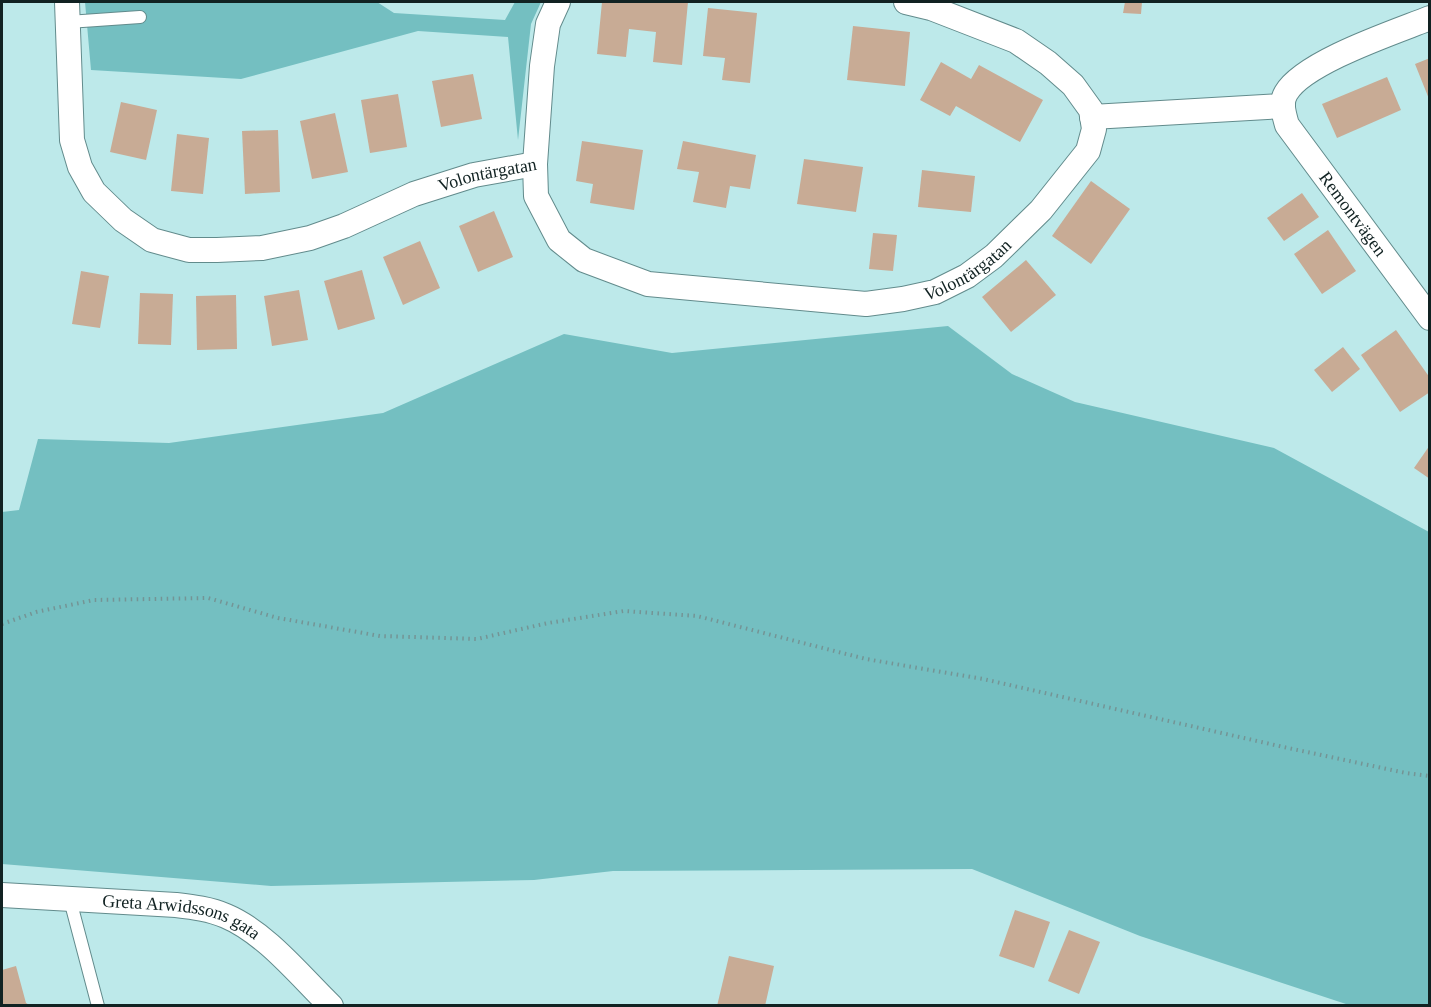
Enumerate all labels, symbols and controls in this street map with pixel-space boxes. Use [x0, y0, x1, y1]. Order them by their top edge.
street label: Volontärgatan [436, 154, 538, 196]
street label: Remontvägen [1315, 168, 1391, 260]
street label: Volontärgatan [922, 235, 1015, 304]
street label: Greta Arwidssons gata [102, 891, 264, 944]

